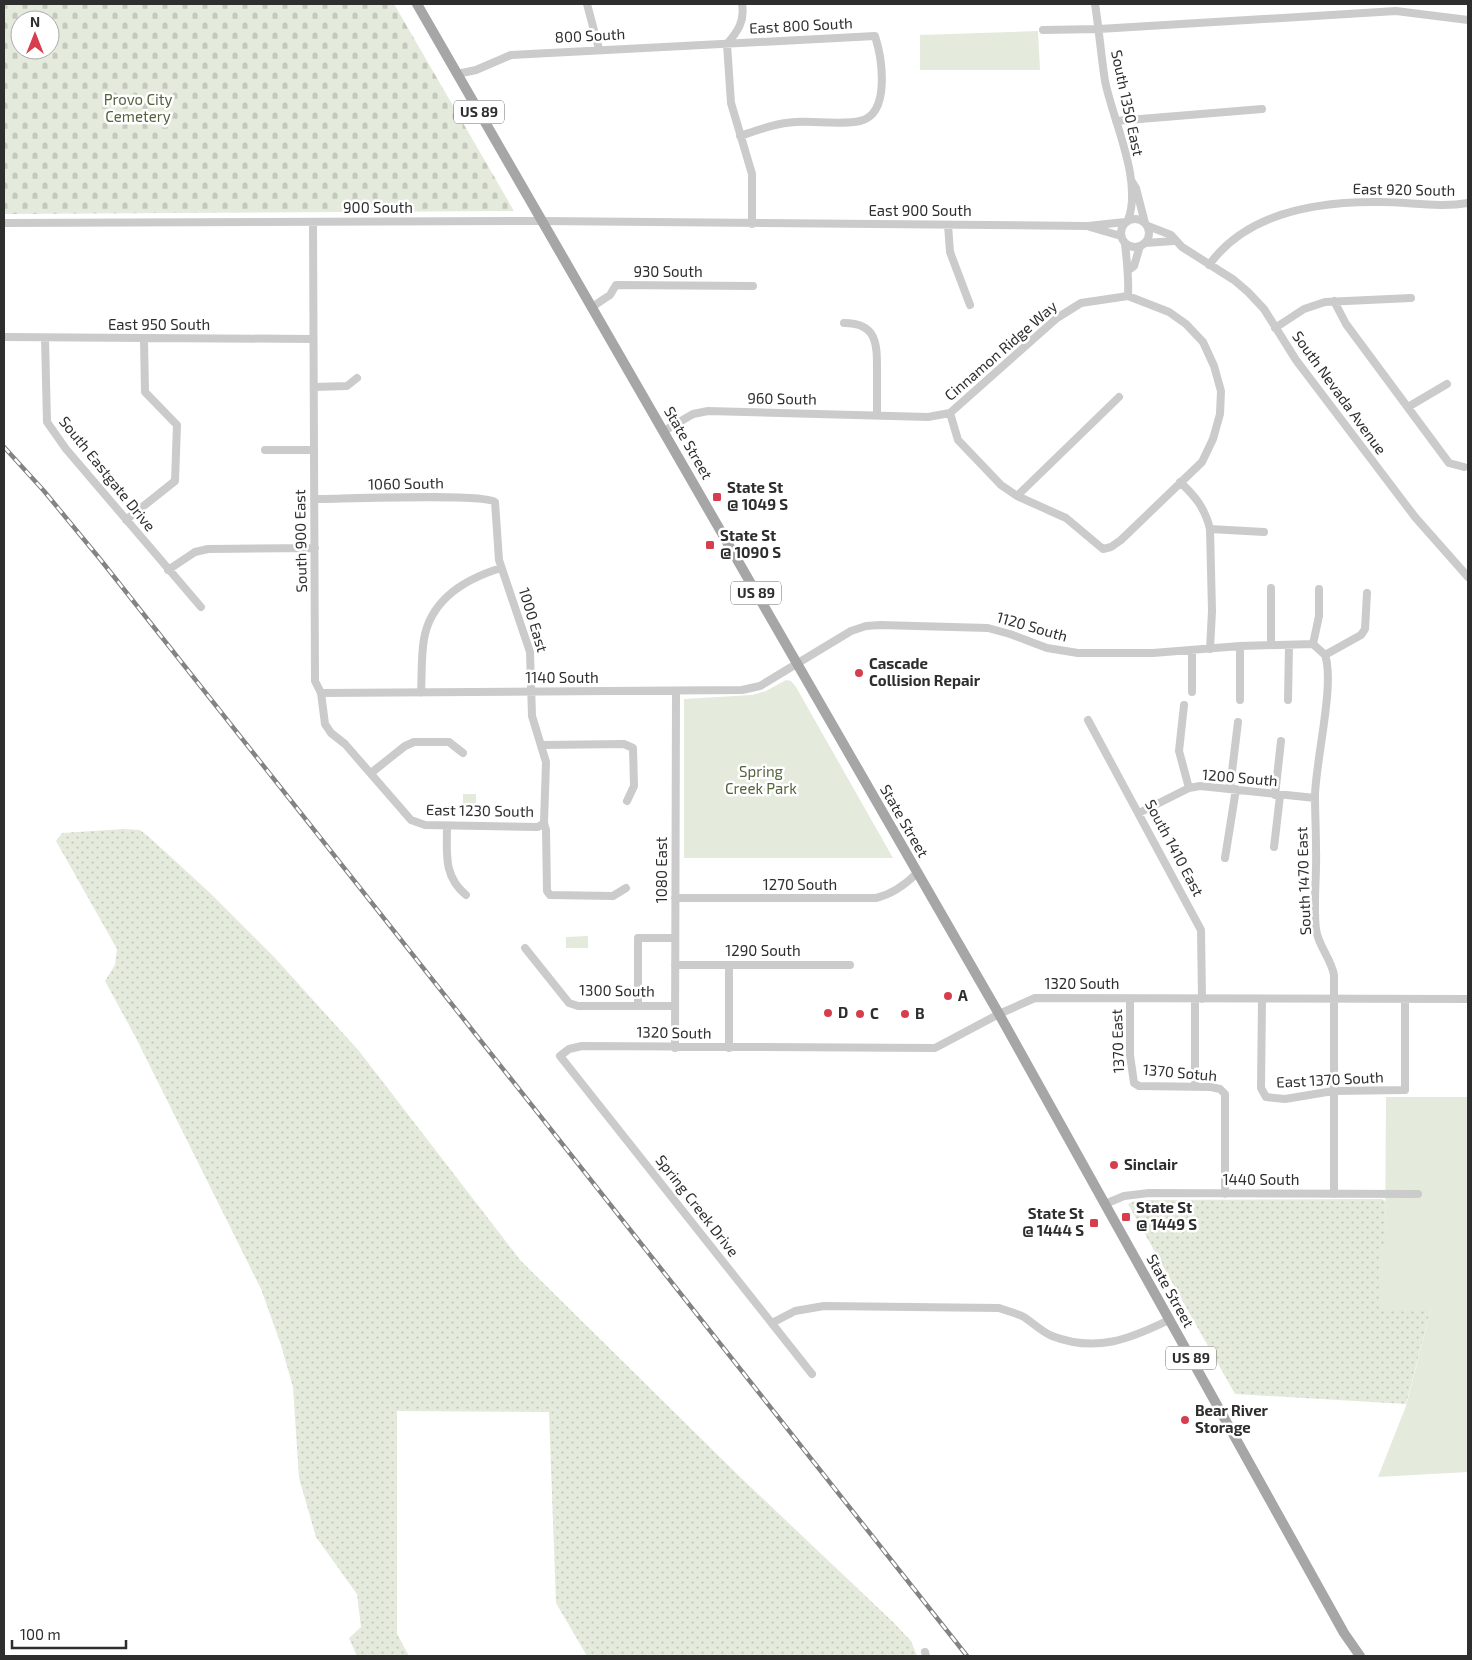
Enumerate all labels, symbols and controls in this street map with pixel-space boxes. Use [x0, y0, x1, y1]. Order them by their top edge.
north arrow [10, 10, 60, 60]
text: N [30, 13, 40, 30]
street label: East 800 South [749, 13, 853, 37]
street label: 800 South [554, 24, 626, 46]
street label: South 1350 East [1108, 48, 1148, 158]
park label: Provo City Cemetery [104, 90, 172, 125]
road number: US 89 [454, 100, 504, 124]
street label: East 920 South [1353, 179, 1455, 199]
street label: 900 South [343, 198, 413, 216]
street label: East 900 South [868, 201, 972, 219]
street label: 930 South [633, 262, 703, 280]
street label: Cinnamon Ridge Way [940, 297, 1060, 404]
street label: East 950 South [108, 315, 210, 333]
street label: South Nevada Avenue [1289, 327, 1391, 458]
street label: 960 South [747, 388, 817, 408]
street label: State Street [661, 403, 717, 482]
street label: South Eastgate Drive [56, 412, 160, 534]
street label: 1060 South [368, 473, 444, 493]
place label: State St @ 1049 S [727, 478, 788, 513]
street label: South 900 East [290, 489, 310, 593]
marker: State St @ 1049 S [711, 491, 723, 503]
place label: State St @ 1090 S [720, 526, 781, 561]
marker: State St @ 1090 S [704, 539, 716, 551]
road number: US 89 [731, 582, 781, 604]
street label: 1000 East [516, 585, 552, 654]
street label: 1120 South [995, 607, 1070, 645]
place label: Cascade Collision Repair [869, 654, 981, 689]
marker: Cascade Collision Repair [853, 667, 865, 679]
street label: 1140 South [525, 668, 599, 686]
park label: Spring Creek Park [725, 762, 797, 797]
street label: 1200 South [1202, 765, 1279, 789]
street label: State Street [877, 781, 933, 860]
street label: South 1410 East [1142, 796, 1208, 899]
street label: East 1230 South [426, 800, 534, 820]
street label: South 1470 East [1292, 826, 1314, 936]
street label: 1080 East [652, 836, 670, 903]
street label: 1270 South [763, 875, 837, 893]
street label: 1290 South [725, 941, 801, 959]
street label: 1320 South [1044, 974, 1120, 992]
street label: 1300 South [579, 980, 655, 1000]
place label: A [958, 986, 968, 1004]
marker: A [942, 990, 954, 1002]
place label: D [838, 1003, 848, 1021]
place label: C [870, 1004, 879, 1022]
place label: B [915, 1004, 925, 1022]
marker: D [822, 1007, 834, 1019]
marker: C [854, 1008, 866, 1020]
marker: B [899, 1008, 911, 1020]
street label: 1370 East [1107, 1008, 1127, 1074]
street label: 1320 South [636, 1022, 712, 1042]
street label: 1370 Sotuh [1142, 1060, 1218, 1084]
street label: East 1370 South [1276, 1067, 1384, 1091]
street label: Spring Creek Drive [652, 1151, 743, 1260]
place label: Sinclair [1124, 1155, 1178, 1173]
marker: Sinclair [1108, 1159, 1120, 1171]
street label: 1440 South [1223, 1170, 1299, 1188]
place label: State St @ 1449 S [1136, 1198, 1197, 1233]
place label: State St @ 1444 S [1022, 1204, 1084, 1239]
marker: State St @ 1449 S [1120, 1211, 1132, 1223]
marker: State St @ 1444 S [1088, 1217, 1100, 1229]
street label: State Street [1143, 1251, 1199, 1331]
road number: US 89 [1166, 1346, 1216, 1370]
place label: Bear River Storage [1195, 1401, 1269, 1436]
marker: Bear River Storage [1179, 1414, 1191, 1426]
scale bar [12, 1618, 126, 1650]
text: 100 m [20, 1625, 61, 1643]

